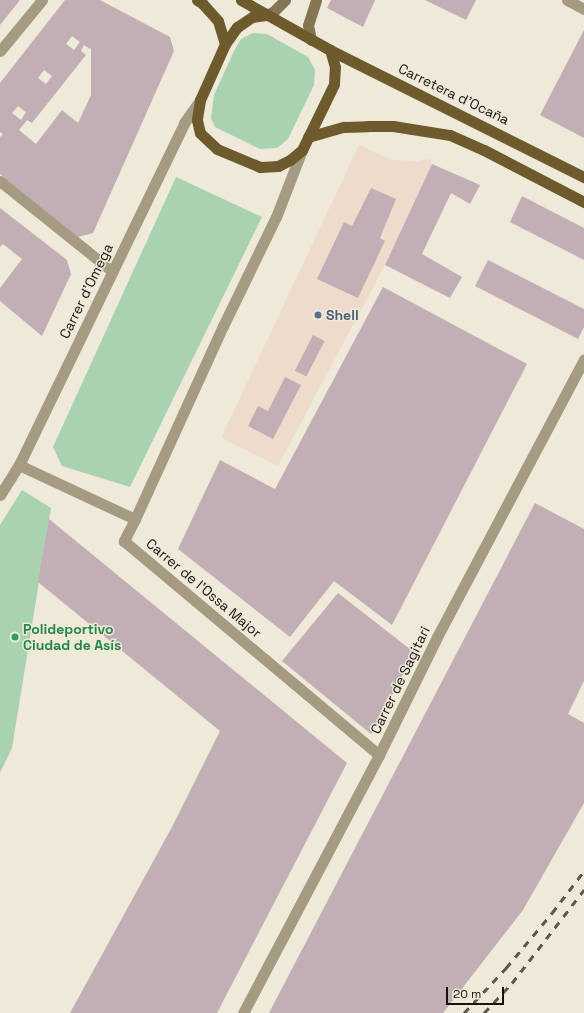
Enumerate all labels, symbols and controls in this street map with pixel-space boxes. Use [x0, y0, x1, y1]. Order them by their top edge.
street label: Carretera d'Ocaña [396, 60, 512, 128]
street label: Carrer d'Omega [56, 241, 116, 341]
place label: Shell [326, 307, 359, 323]
marker: Shell [313, 310, 323, 320]
street label: Carrer de l'Ossa Major [143, 535, 265, 641]
place label: Polideportivo Ciudad de Asís [23, 621, 122, 654]
street label: Carrer de Sagitari [367, 624, 433, 736]
marker: Polideportivo Ciudad de Asís [10, 632, 20, 642]
scale bar [448, 979, 506, 1005]
text: 20 m [453, 986, 481, 1002]

